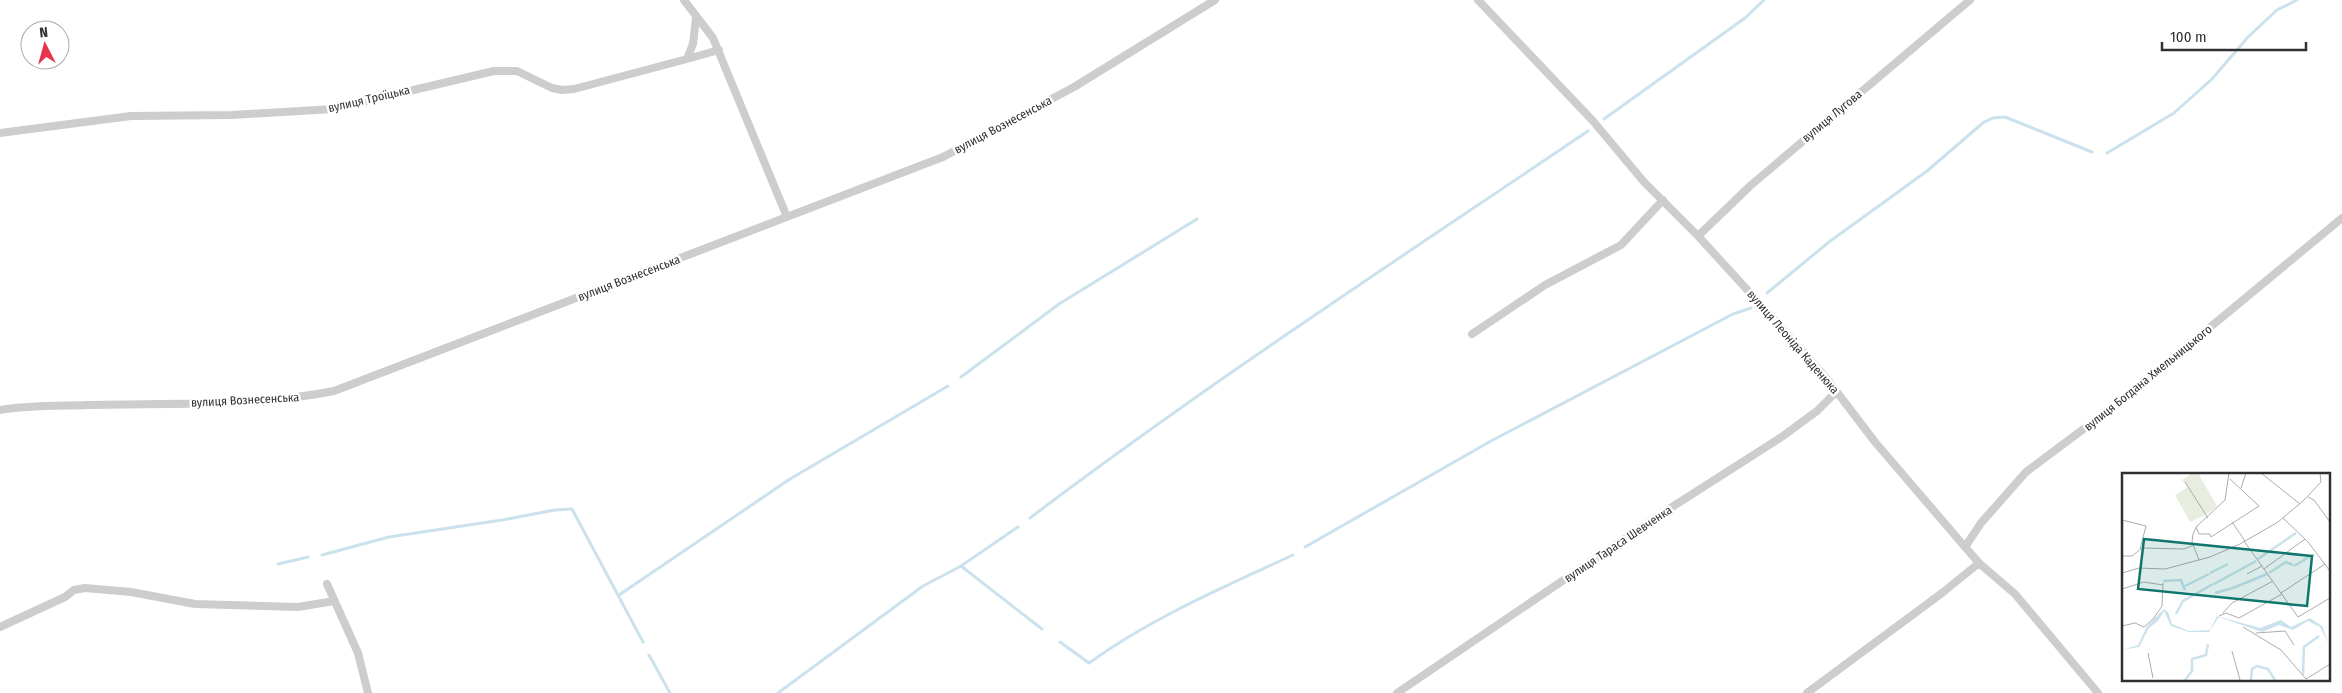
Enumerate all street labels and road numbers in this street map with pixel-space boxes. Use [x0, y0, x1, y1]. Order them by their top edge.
street label: вулиця Троїцька [327, 83, 411, 115]
street label: вулиця Лугова [1799, 87, 1865, 145]
street label: вулиця Вознесенська [952, 93, 1054, 157]
street label: вулиця Вознесенська [576, 252, 682, 304]
street label: вулиця Леоніда Каденюка [1744, 287, 1842, 397]
street label: вулиця Богдана Хмельницького [2081, 322, 2215, 434]
street label: вулиця Вознесенська [191, 390, 300, 410]
street label: вулиця Тараса Шевченка [1562, 503, 1675, 585]

